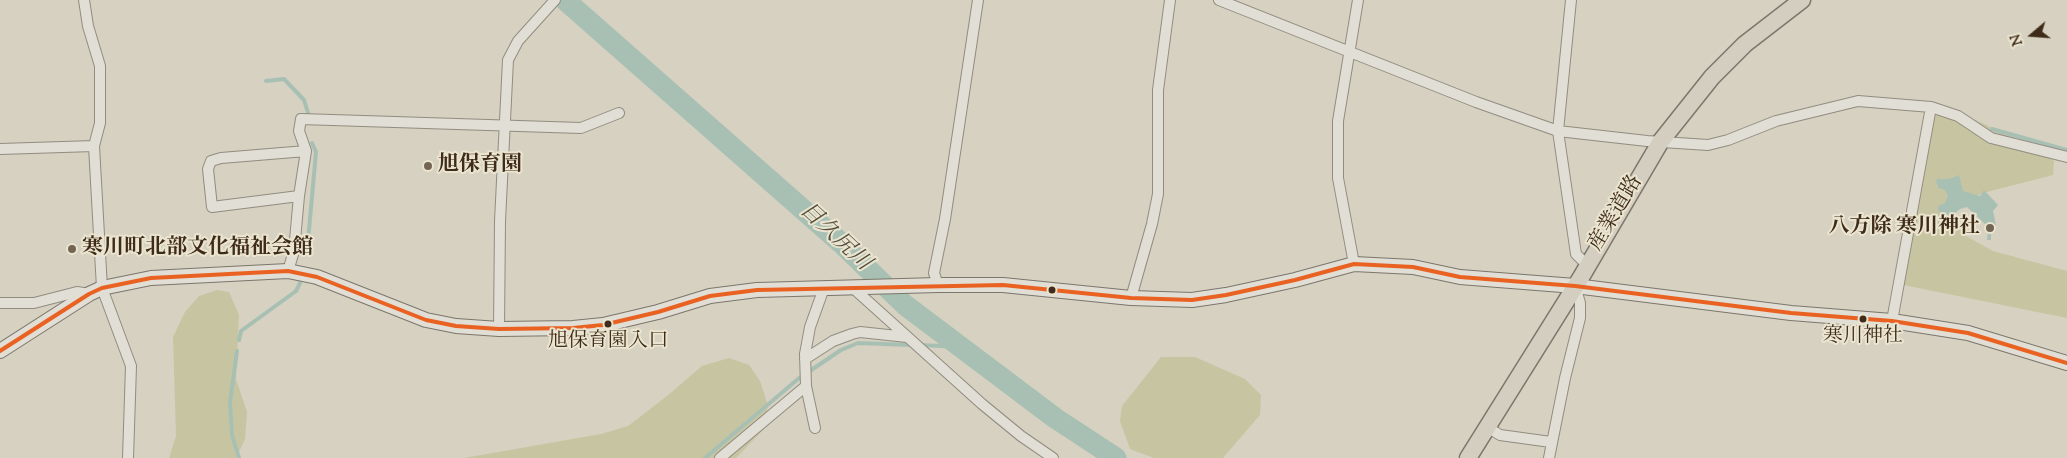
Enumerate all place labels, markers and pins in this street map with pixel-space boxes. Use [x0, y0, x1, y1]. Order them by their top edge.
place label: 旭保育園 [438, 153, 522, 179]
marker: 旭保育園 [422, 160, 434, 172]
place label: 八方除 寒川神社 [1829, 215, 1980, 241]
marker: 八方除 寒川神社 [1984, 222, 1996, 234]
place label: 寒川町北部文化福祉会館 [82, 236, 313, 262]
marker: 寒川町北部文化福祉会館 [66, 243, 78, 255]
unlabelled marker [1047, 285, 1057, 295]
marker: 寒川神社 [1858, 314, 1868, 324]
marker: 旭保育園入口 [603, 319, 613, 329]
place label: 寒川神社 [1823, 326, 1903, 350]
place label: 旭保育園入口 [548, 331, 668, 355]

